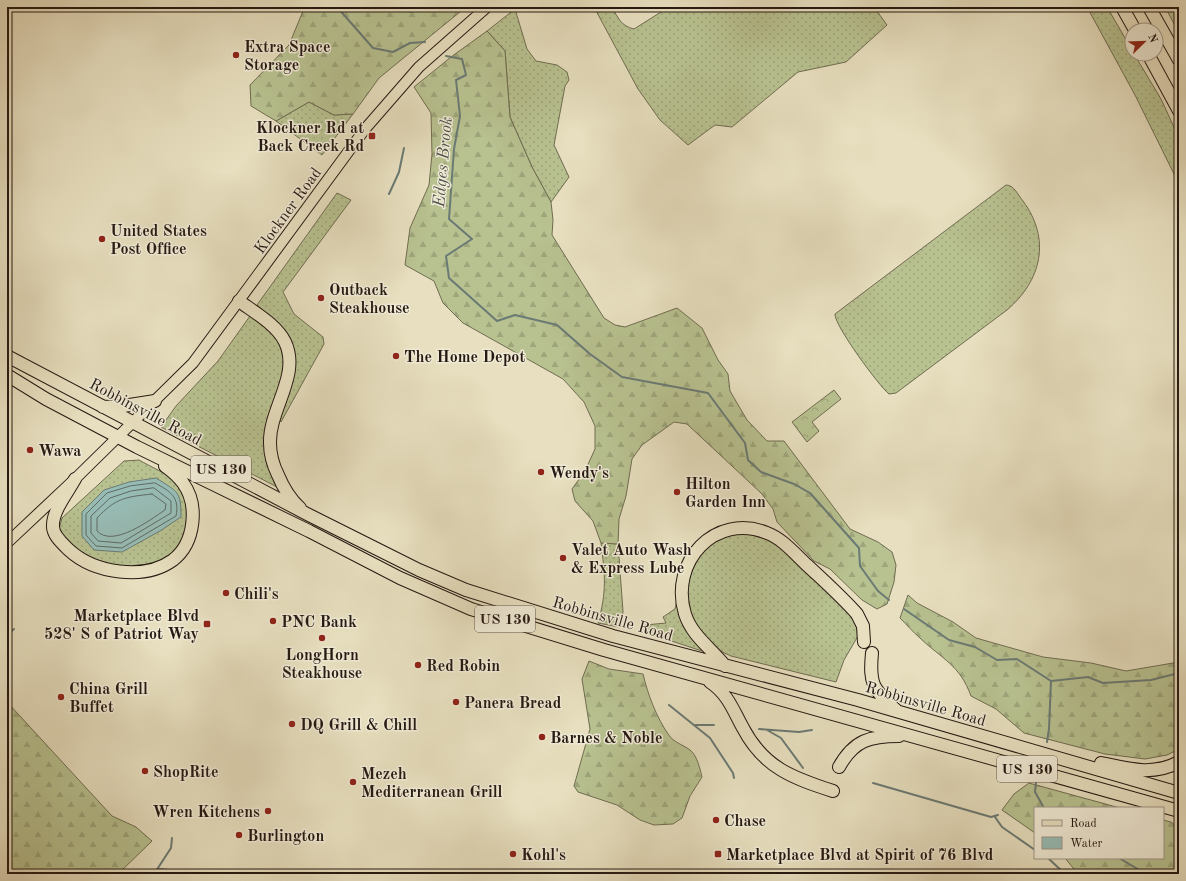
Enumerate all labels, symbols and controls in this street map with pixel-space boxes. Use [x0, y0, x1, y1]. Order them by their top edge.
north arrow [1124, 22, 1164, 62]
text: N [1145, 33, 1159, 45]
place label: Extra Space Storage [244, 40, 331, 74]
marker: Extra Space Storage [231, 50, 241, 60]
water label: Edges Brook [431, 116, 456, 209]
place label: Klockner Rd at Back Creek Rd [256, 121, 364, 155]
marker: Klockner Rd at Back Creek Rd [367, 131, 377, 141]
street label: Klockner Road [252, 165, 325, 257]
place label: United States Post Office [110, 224, 207, 258]
marker: United States Post Office [97, 234, 107, 244]
place label: Outback Steakhouse [329, 283, 410, 317]
marker: Outback Steakhouse [316, 293, 326, 303]
place label: The Home Depot [404, 350, 525, 366]
marker: The Home Depot [391, 351, 401, 361]
street label: Robbinsville Road [86, 376, 204, 449]
place label: Wawa [38, 444, 81, 460]
marker: Wawa [25, 445, 35, 455]
road number: US 130 [191, 456, 251, 482]
place label: Wendy's [549, 466, 609, 482]
marker: Wendy's [536, 467, 546, 477]
place label: Hilton Garden Inn [685, 477, 766, 511]
marker: Hilton Garden Inn [672, 487, 682, 497]
place label: Valet Auto Wash & Express Lube [571, 543, 692, 577]
marker: Valet Auto Wash & Express Lube [558, 553, 568, 563]
place label: Chili's [234, 587, 279, 603]
marker: Chili's [221, 588, 231, 598]
street label: Robbinsville Road [550, 595, 675, 645]
road number: US 130 [475, 606, 535, 632]
place label: Marketplace Blvd 528' S of Patriot Way [44, 609, 199, 643]
place label: PNC Bank [281, 615, 357, 631]
marker: PNC Bank [268, 616, 278, 626]
marker: Marketplace Blvd 528' S of Patriot Way [202, 619, 212, 629]
marker: LongHorn Steakhouse [317, 633, 327, 643]
place label: LongHorn Steakhouse [282, 648, 362, 682]
place label: Red Robin [426, 659, 500, 675]
marker: Red Robin [413, 660, 423, 670]
street label: Robbinsville Road [863, 680, 988, 730]
place label: China Grill Buffet [69, 682, 148, 716]
marker: China Grill Buffet [56, 692, 66, 702]
place label: Panera Bread [464, 696, 562, 712]
marker: Panera Bread [451, 697, 461, 707]
place label: DQ Grill & Chill [300, 718, 417, 734]
marker: DQ Grill & Chill [287, 719, 297, 729]
place label: Barnes & Noble [550, 731, 663, 747]
marker: Barnes & Noble [537, 732, 547, 742]
road number: US 130 [997, 756, 1057, 782]
place label: ShopRite [153, 765, 218, 781]
marker: ShopRite [140, 766, 150, 776]
place label: Mezeh Mediterranean Grill [361, 767, 503, 801]
marker: Mezeh Mediterranean Grill [348, 777, 358, 787]
place label: Wren Kitchens [152, 805, 260, 821]
marker: Wren Kitchens [263, 806, 273, 816]
legend [1034, 807, 1164, 859]
place label: Chase [724, 814, 766, 830]
marker: Chase [711, 815, 721, 825]
text: Road [1070, 818, 1097, 830]
place label: Burlington [247, 829, 324, 845]
marker: Burlington [234, 830, 244, 840]
text: Water [1070, 838, 1103, 850]
place label: Kohl's [521, 848, 566, 864]
place label: Marketplace Blvd at Spirit of 76 Blvd [726, 848, 994, 864]
marker: Kohl's [508, 849, 518, 859]
marker: Marketplace Blvd at Spirit of 76 Blvd [713, 849, 723, 859]

